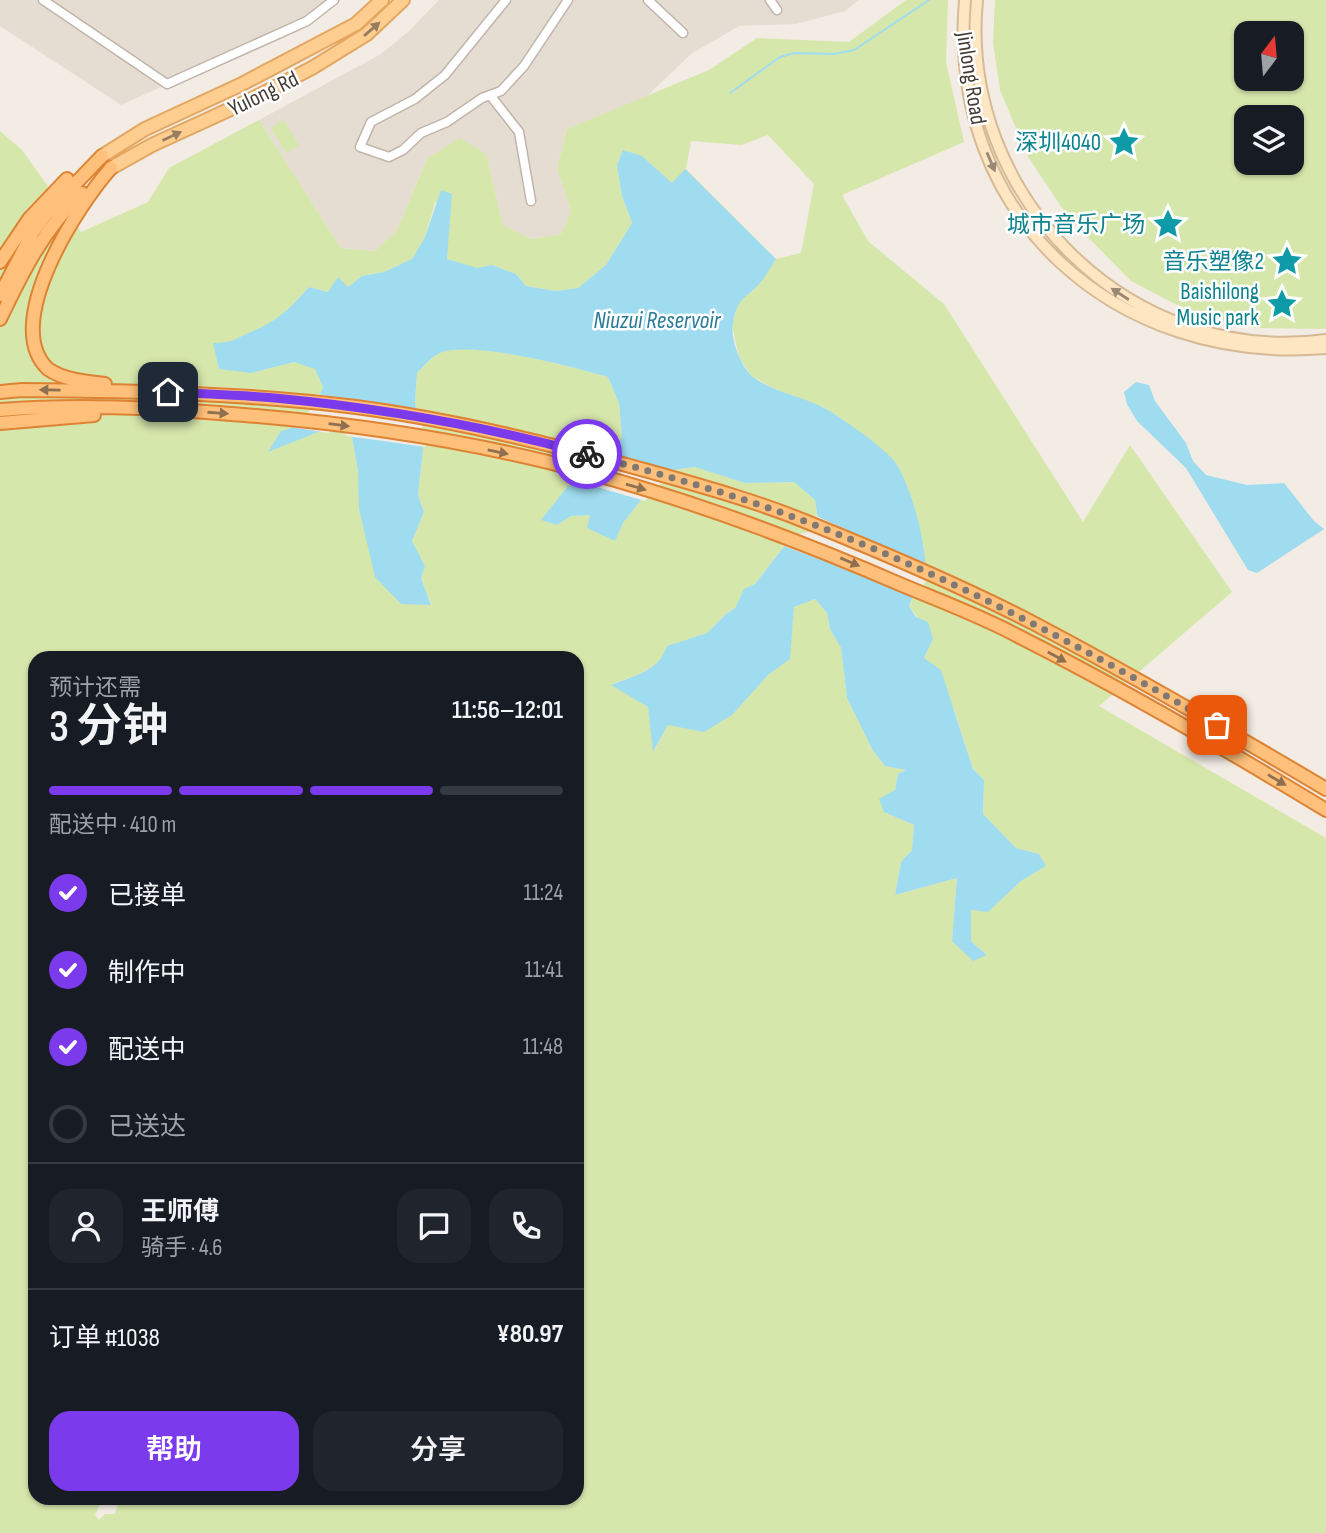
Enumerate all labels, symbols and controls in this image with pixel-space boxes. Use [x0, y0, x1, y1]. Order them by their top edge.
one-way arrow [363, 21, 381, 37]
north arrow [1234, 21, 1304, 91]
map controls [1234, 21, 1304, 175]
street label: Jinlong Road [950, 29, 992, 127]
street label: Yulong Rd [224, 65, 303, 123]
button: layers [1234, 105, 1304, 175]
place icon: 深圳4040 [1107, 125, 1141, 159]
place label: 深圳4040 [1015, 129, 1101, 157]
one-way arrow [162, 130, 182, 142]
one-way arrow [986, 152, 997, 173]
place icon: 城市音乐广场 [1151, 207, 1185, 241]
place label: 城市音乐广场 [1007, 211, 1145, 239]
place icon: 音乐塑像2 [1270, 244, 1304, 278]
place label: 音乐塑像2 [1163, 248, 1264, 276]
place label: Baishilong Music park [1177, 278, 1259, 332]
one-way arrow [1111, 287, 1130, 300]
place icon: Baishilong Music park [1265, 287, 1299, 321]
water label: Niuzui Reservoir [594, 306, 722, 335]
pin [138, 362, 198, 422]
icon: home [149, 373, 187, 411]
one-way arrow [39, 384, 61, 396]
one-way arrow [207, 407, 229, 418]
one-way arrow [328, 419, 350, 430]
courier [552, 419, 622, 489]
icon: bike [568, 435, 606, 473]
one-way arrow [487, 447, 509, 458]
one-way arrow [625, 482, 646, 492]
one-way arrow [840, 556, 860, 568]
one-way arrow [1047, 651, 1066, 663]
text: 预计还需 [49, 674, 141, 702]
text: 11:56–12:01 [452, 695, 563, 726]
pin [1187, 695, 1247, 755]
text: 3 分钟 [49, 700, 168, 755]
icon: bag [1198, 706, 1236, 744]
one-way arrow [1267, 774, 1286, 786]
text: 配送中 · 410 m [49, 811, 176, 839]
icon: check [49, 874, 87, 912]
text: 11:24 [524, 879, 563, 907]
text: 已接单 [108, 881, 186, 912]
icon: check [49, 951, 87, 989]
text: 11:41 [525, 956, 563, 984]
text: 制作中 [108, 958, 186, 989]
icon: check [49, 1028, 87, 1066]
text: 11:48 [523, 1033, 563, 1061]
text: 配送中 [108, 1035, 186, 1066]
text: 已送达 [108, 1112, 186, 1143]
button: person [49, 1189, 123, 1263]
button: chat [397, 1189, 471, 1263]
button: phone [489, 1189, 563, 1263]
text: 王师傅 [141, 1197, 219, 1228]
text: 骑手 · 4.6 [141, 1234, 222, 1262]
text: ¥80.97 [496, 1319, 563, 1350]
text: 订单 #1038 [49, 1323, 160, 1354]
button: 帮助 [49, 1411, 299, 1491]
button: 分享 [313, 1411, 563, 1491]

